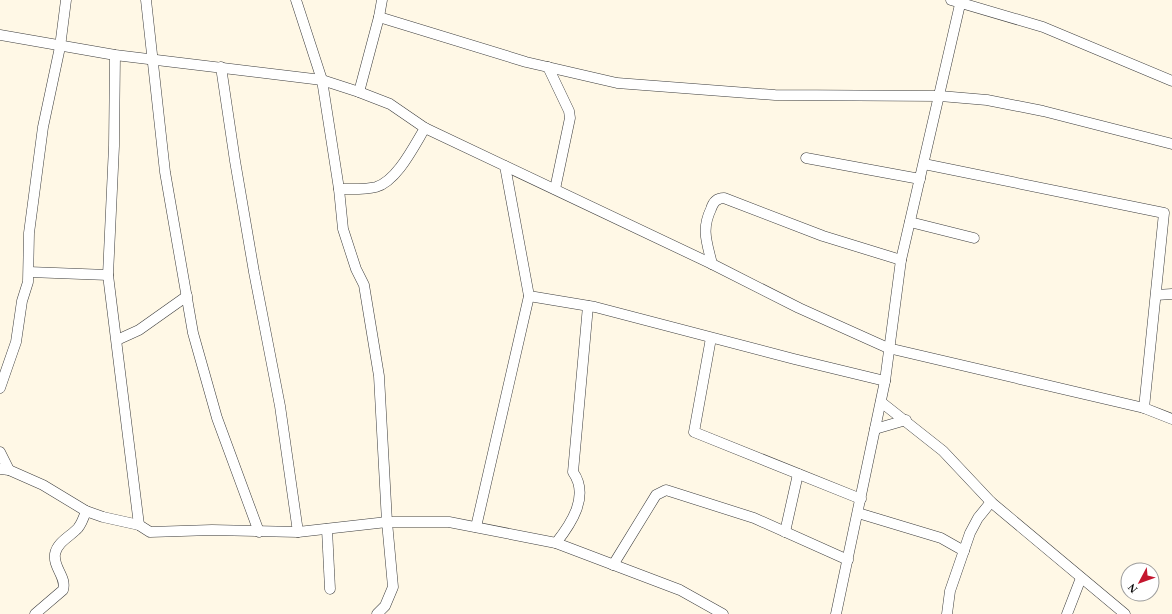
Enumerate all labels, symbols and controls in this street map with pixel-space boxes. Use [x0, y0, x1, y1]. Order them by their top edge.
north arrow [1120, 562, 1160, 602]
text: N [1125, 582, 1140, 595]

